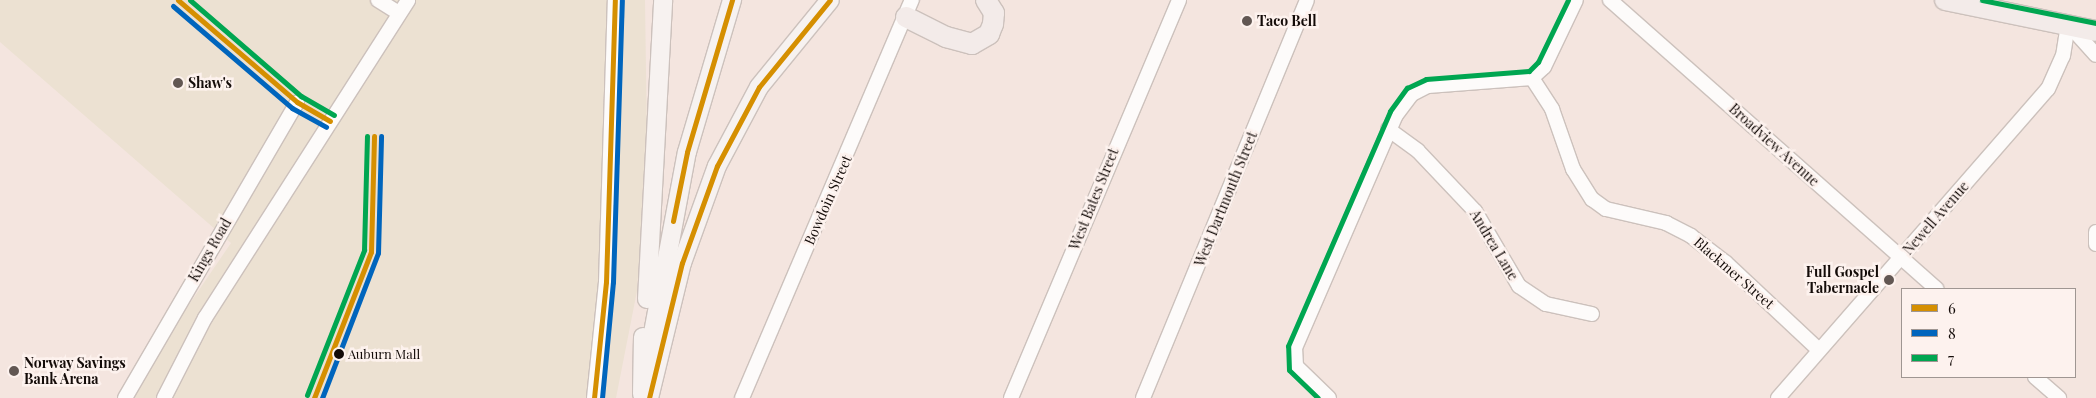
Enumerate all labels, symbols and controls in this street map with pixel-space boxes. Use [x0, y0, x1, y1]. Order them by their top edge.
place label: Taco Bell [1257, 13, 1317, 29]
marker: Taco Bell [1241, 15, 1253, 27]
place label: Shaw's [188, 75, 232, 91]
marker: Shaw's [172, 77, 184, 89]
street label: Broadview Avenue [1725, 100, 1823, 190]
street label: West Dartmouth Street [1191, 129, 1261, 269]
street label: West Bates Street [1066, 146, 1122, 252]
street label: Bowdoin Street [801, 153, 855, 247]
street label: Newell Avenue [1899, 178, 1973, 258]
street label: Andrea Lane [1466, 207, 1522, 283]
street label: Kings Road [185, 215, 235, 285]
street label: Blackmer Street [1690, 234, 1778, 312]
place label: Full Gospel Tabernacle [1806, 264, 1879, 296]
marker: Full Gospel Tabernacle [1883, 274, 1895, 286]
legend [1901, 288, 2076, 378]
text: 6 [1948, 298, 1956, 318]
text: 8 [1948, 323, 1956, 343]
place label: Auburn Mall [348, 346, 420, 362]
text: 7 [1948, 348, 1954, 368]
marker: Auburn Mall [334, 349, 344, 359]
place label: Norway Savings Bank Arena [24, 355, 126, 388]
marker: Norway Savings Bank Arena [8, 365, 20, 377]

